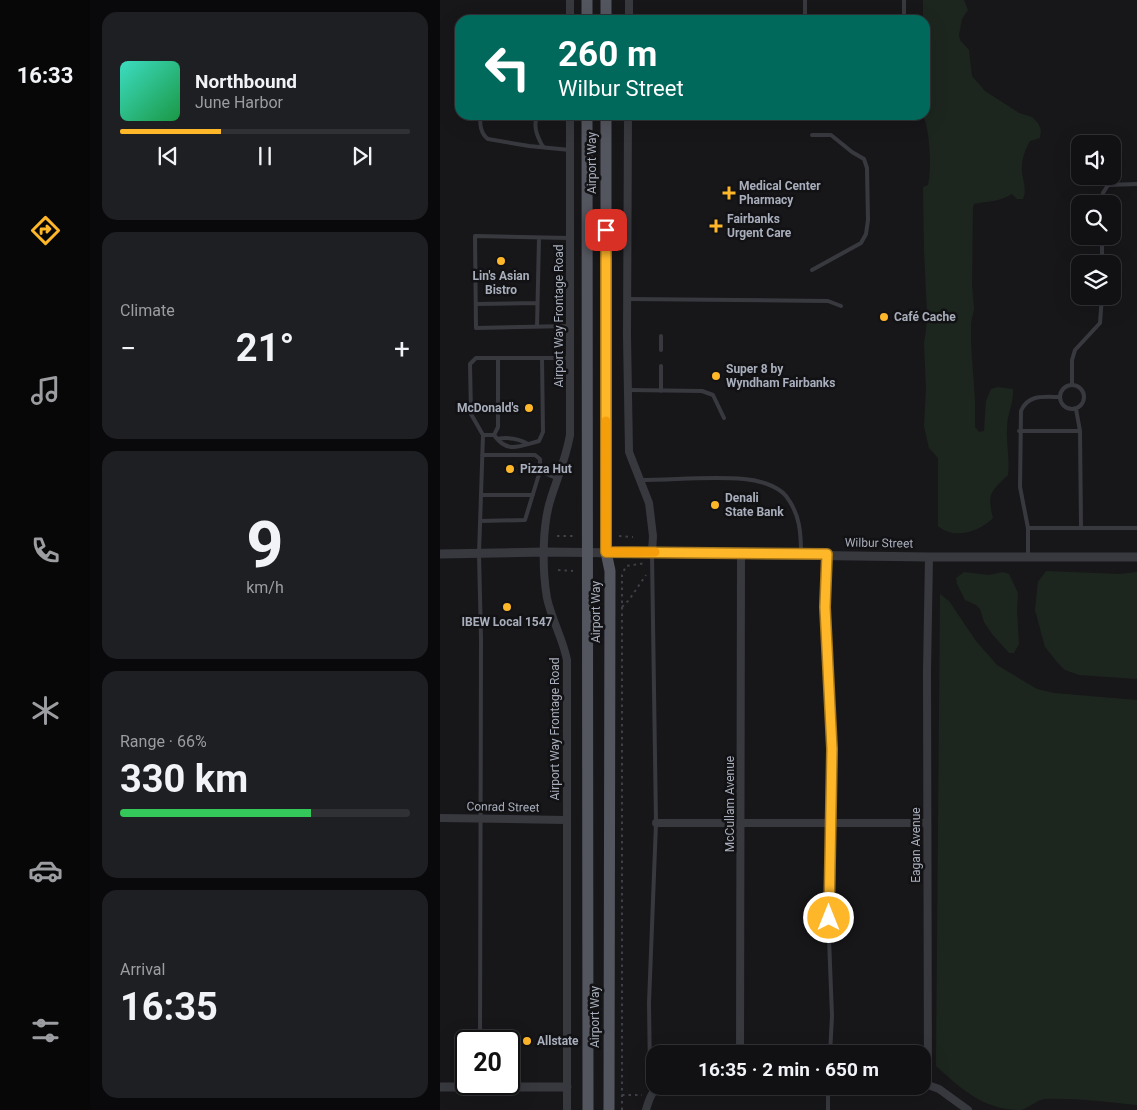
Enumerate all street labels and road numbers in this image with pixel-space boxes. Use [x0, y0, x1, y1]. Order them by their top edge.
street label: Airport Way [585, 132, 599, 194]
street label: Airport Way Frontage Road [552, 244, 566, 388]
street label: Wilbur Street [845, 535, 913, 551]
street label: Airport Way [589, 581, 603, 643]
street label: Airport Way Frontage Road [548, 657, 562, 801]
street label: McCullam Avenue [723, 756, 737, 852]
street label: Conrad Street [466, 799, 540, 815]
street label: Eagan Avenue [909, 807, 923, 883]
street label: Airport Way [588, 986, 602, 1048]

